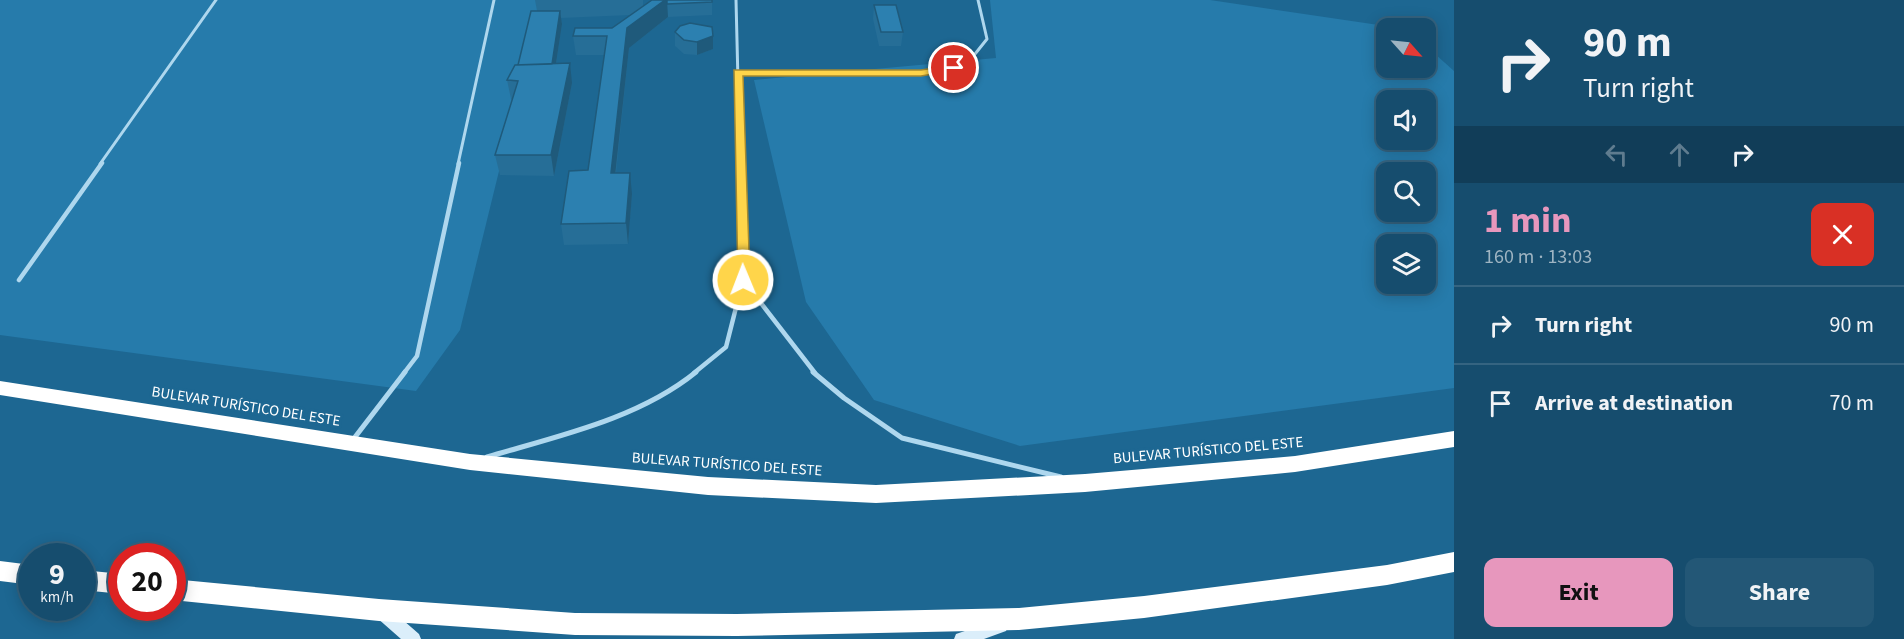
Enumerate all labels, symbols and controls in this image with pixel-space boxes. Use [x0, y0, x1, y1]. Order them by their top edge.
text: 90 m [1583, 13, 1672, 73]
north arrow [1376, 18, 1436, 78]
map controls [1376, 18, 1436, 294]
icon: right [1484, 24, 1562, 102]
pin [928, 42, 979, 93]
icon: arrive [937, 51, 970, 84]
text: Turn right [1583, 69, 1694, 108]
button: sound [1376, 90, 1436, 150]
icon: left [1600, 138, 1633, 171]
icon: ahead [1663, 138, 1696, 171]
icon: right [1726, 138, 1759, 171]
button: search [1376, 162, 1436, 222]
text: 1 min [1484, 195, 1572, 246]
button: close [1811, 203, 1874, 266]
button: layers [1376, 234, 1436, 294]
text: 160 m · 13:03 [1484, 243, 1592, 271]
position arrow [711, 248, 775, 312]
icon: right [1484, 309, 1517, 342]
text: Turn right [1535, 309, 1632, 341]
text: 90 m [1829, 309, 1874, 341]
street label: BULEVAR TURÍSTICO DEL ESTE [150, 381, 342, 432]
icon: arrive [1484, 387, 1517, 420]
text: Arrive at destination [1535, 387, 1733, 419]
text: 70 m [1829, 387, 1874, 419]
street label: BULEVAR TURÍSTICO DEL ESTE [1112, 432, 1304, 469]
street label: BULEVAR TURÍSTICO DEL ESTE [631, 447, 823, 482]
speed limit sign: 20 [108, 543, 186, 621]
text: 9 [49, 553, 65, 596]
button: Exit [1484, 558, 1673, 627]
button: Share [1685, 558, 1874, 627]
text: km/h [40, 587, 74, 608]

